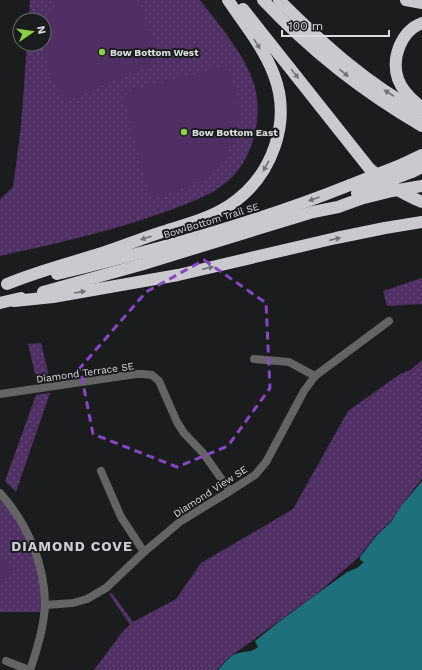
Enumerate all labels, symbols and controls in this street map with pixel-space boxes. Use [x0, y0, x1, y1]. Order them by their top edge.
north arrow [12, 12, 52, 52]
scale bar [282, 12, 389, 38]
text: 100 m [288, 19, 323, 33]
text: N [34, 24, 49, 35]
one-way arrow [254, 38, 261, 50]
marker: Bow Bottom West [97, 47, 107, 57]
place label: Bow Bottom West [110, 47, 199, 58]
one-way arrow [290, 69, 299, 80]
one-way arrow [338, 69, 349, 77]
one-way arrow [383, 89, 394, 96]
marker: Bow Bottom East [179, 127, 189, 137]
place label: Bow Bottom East [192, 127, 278, 138]
one-way arrow [263, 160, 269, 172]
one-way arrow [307, 197, 319, 203]
street label: Bow Bottom Trail SE [162, 201, 260, 240]
one-way arrow [140, 235, 152, 241]
one-way arrow [328, 235, 341, 241]
one-way arrow [202, 265, 214, 271]
one-way arrow [74, 289, 86, 295]
street label: Diamond Terrace SE [35, 360, 135, 385]
street label: Diamond View SE [171, 463, 249, 519]
district label: DIAMOND COVE [11, 538, 133, 554]

